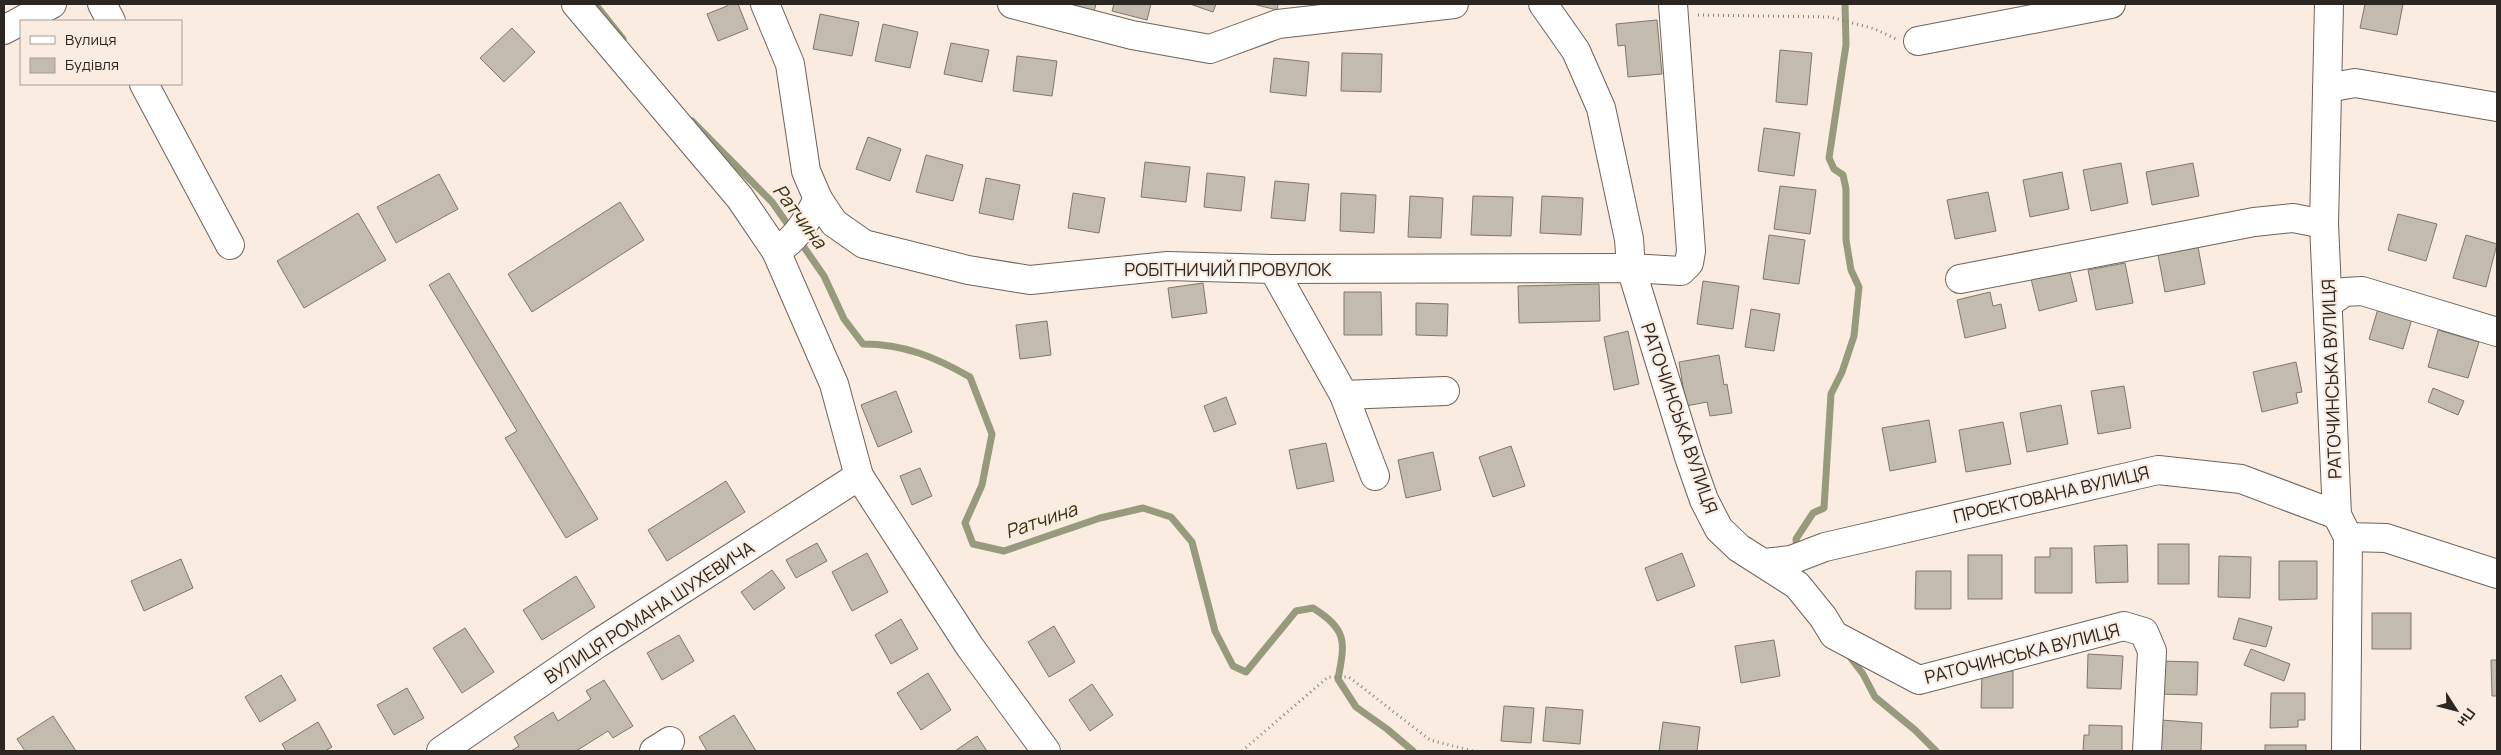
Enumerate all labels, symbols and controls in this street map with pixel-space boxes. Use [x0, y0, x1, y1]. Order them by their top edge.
legend [20, 20, 182, 85]
text: Вулиця [65, 29, 117, 50]
text: Будівля [65, 54, 119, 75]
water label: Ратчина [767, 178, 834, 255]
street label: РОБІТНИЧИЙ ПРОВУЛОК [1124, 257, 1332, 281]
street label: РАТОЧИНСЬКА ВУЛИЦЯ [2316, 279, 2346, 479]
street label: РАТОЧИНСЬКА ВУЛИЦЯ [1636, 319, 1724, 517]
street label: ПРОЕКТОВАНА ВУЛИЦЯ [1951, 460, 2151, 528]
water label: Ратчина [1002, 495, 1082, 544]
street label: ВУЛИЦЯ РОМАНА ШУХЕВИЧА [539, 535, 759, 689]
street label: РАТОЧИНСЬКА ВУЛИЦЯ [1922, 617, 2122, 689]
north arrow [2431, 685, 2481, 735]
text: Пн [2454, 705, 2480, 731]

